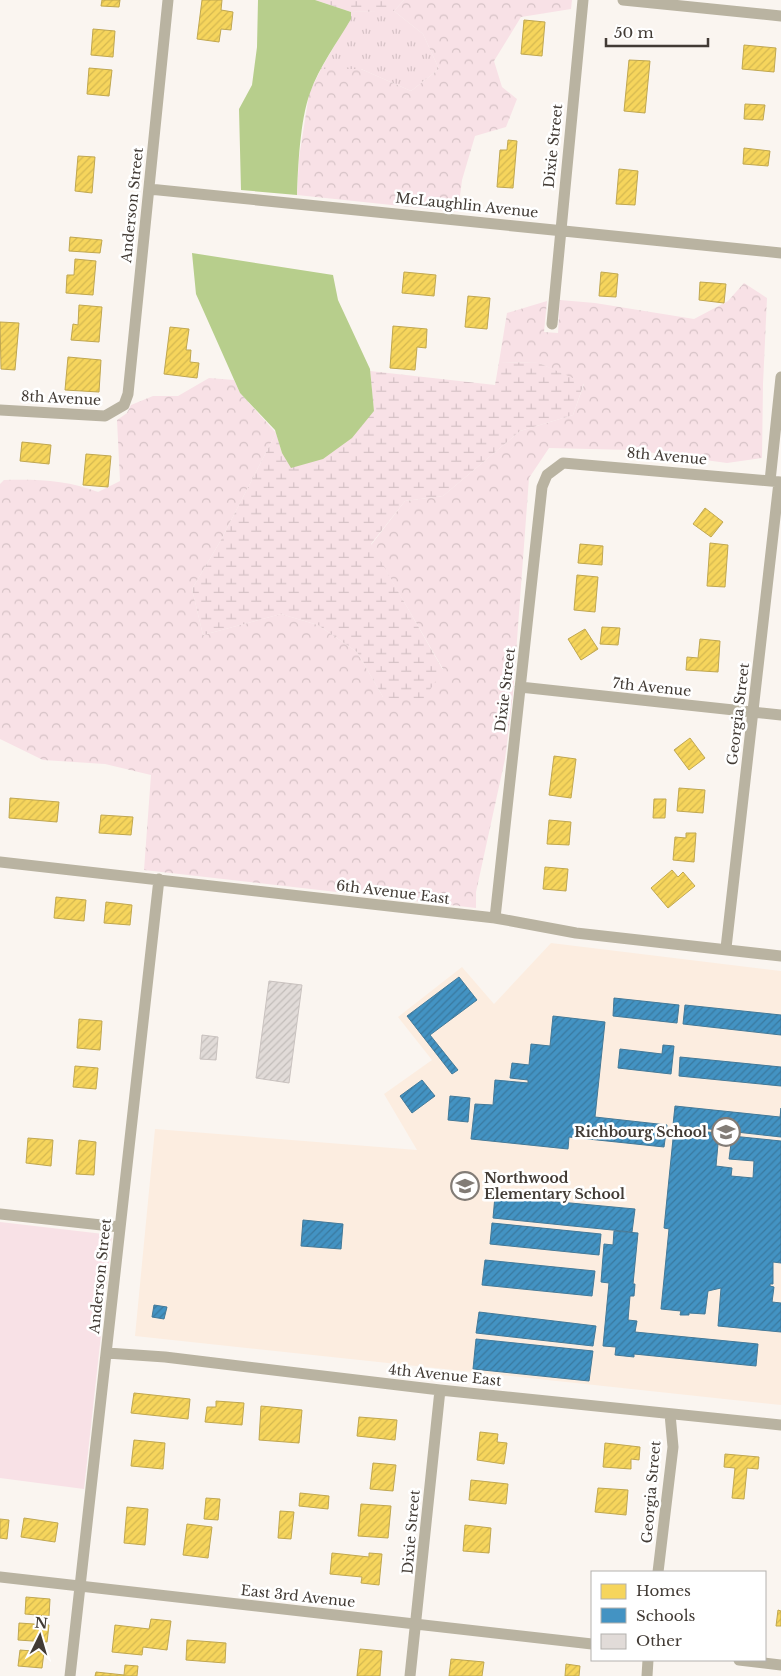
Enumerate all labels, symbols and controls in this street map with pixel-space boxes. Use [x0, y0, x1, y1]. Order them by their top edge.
scale bar [606, 15, 708, 47]
text: 50 m [614, 23, 654, 42]
street label: Dixie Street [540, 102, 566, 189]
street label: Anderson Street [117, 146, 147, 265]
street label: McLaughlin Avenue [395, 189, 539, 221]
street label: 8th Avenue [20, 387, 102, 409]
street label: 8th Avenue [626, 444, 708, 468]
street label: Dixie Street [491, 646, 519, 733]
street label: Georgia Street [723, 661, 753, 766]
street label: 7th Avenue [612, 674, 692, 700]
street label: 6th Avenue East [335, 876, 452, 908]
school or university icon: Richbourg School [711, 1117, 741, 1147]
place label: Richbourg School [574, 1123, 707, 1141]
place label: Northwood Elementary School [484, 1169, 625, 1203]
school or university icon: Northwood Elementary School [450, 1171, 480, 1201]
street label: Anderson Street [85, 1217, 115, 1336]
street label: 4th Avenue East [388, 1360, 503, 1390]
street label: Georgia Street [638, 1439, 665, 1544]
street label: Dixie Street [398, 1488, 424, 1575]
legend [591, 1571, 766, 1661]
street label: East 3rd Avenue [240, 1581, 356, 1611]
text: Homes [636, 1581, 691, 1600]
text: Schools [636, 1606, 696, 1625]
north arrow [15, 1611, 65, 1661]
text: N [34, 1614, 48, 1633]
text: Other [636, 1631, 683, 1650]

